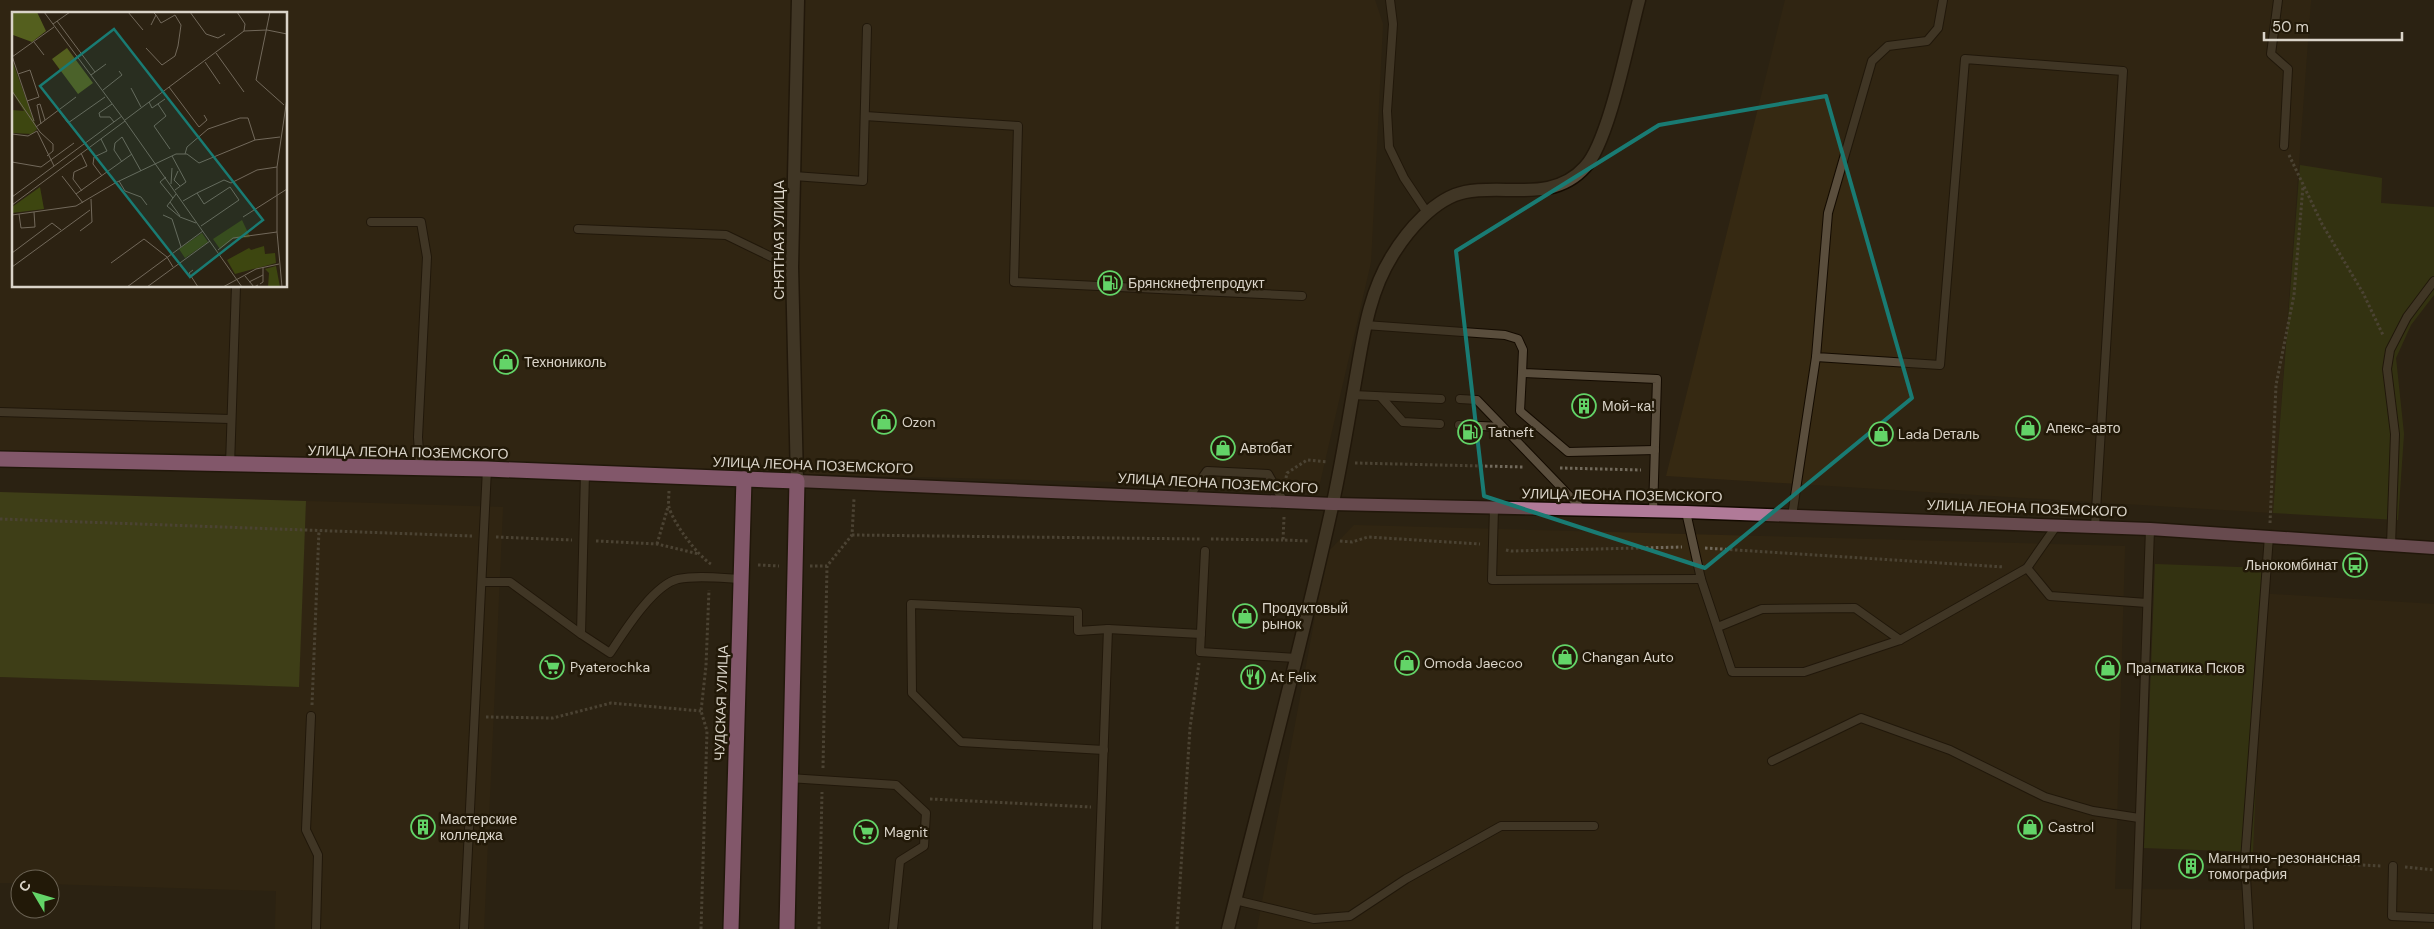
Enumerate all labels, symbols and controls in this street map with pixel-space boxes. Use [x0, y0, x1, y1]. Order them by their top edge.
scale bar [2264, 10, 2402, 42]
inset map [12, 12, 288, 288]
text: 50 m [2272, 17, 2309, 37]
street label: СНЯТНАЯ УЛИЦА [770, 180, 788, 300]
fuel station icon: Брянскнефтепродукт [1097, 270, 1123, 296]
place label: Брянскнефтепродукт [1128, 274, 1265, 292]
shop icon: Технониколь [493, 349, 519, 375]
place label: Технониколь [524, 353, 607, 371]
building icon: Мой-ка! [1571, 393, 1597, 419]
place label: Мой-ка! [1602, 397, 1655, 415]
shop icon: Ozon [871, 409, 897, 435]
place label: Ozon [902, 413, 936, 431]
shop icon: Апекс-авто [2015, 415, 2041, 441]
fuel station icon: Tatneft [1457, 419, 1483, 445]
place label: Апекс-авто [2046, 419, 2121, 437]
shop icon: Lada Dеталь [1868, 421, 1894, 447]
place label: Tatneft [1488, 423, 1534, 441]
place label: Lada Dеталь [1898, 425, 1980, 443]
shop icon: Автобат [1210, 435, 1236, 461]
place label: Автобат [1240, 439, 1293, 457]
street label: УЛИЦА ЛЕОНА ПОЗЕМСКОГО [307, 441, 509, 463]
street label: УЛИЦА ЛЕОНА ПОЗЕМСКОГО [712, 453, 914, 478]
street label: УЛИЦА ЛЕОНА ПОЗЕМСКОГО [1117, 469, 1319, 497]
street label: УЛИЦА ЛЕОНА ПОЗЕМСКОГО [1521, 484, 1723, 506]
street label: УЛИЦА ЛЕОНА ПОЗЕМСКОГО [1926, 496, 2128, 521]
bus stop icon: Льнокомбинат [2342, 552, 2368, 578]
place label: Льнокомбинат [2245, 556, 2339, 574]
place label: Продуктовый рынок [1262, 599, 1348, 633]
shop icon: Продуктовый рынок [1232, 603, 1258, 629]
street label: ЧУДСКАЯ УЛИЦА [710, 644, 732, 761]
shop icon: Changan Auto [1552, 644, 1578, 670]
place label: Changan Auto [1582, 648, 1674, 666]
shop icon: Omoda Jaecoo [1394, 650, 1420, 676]
supermarket icon: Pyaterochka [539, 654, 565, 680]
place label: Omoda Jaecoo [1424, 654, 1523, 672]
shop icon: Прагматика Псков [2095, 655, 2121, 681]
place label: Pyaterochka [570, 658, 650, 676]
place label: Прагматика Псков [2126, 659, 2245, 677]
restaurant icon: At Felix [1240, 664, 1266, 690]
place label: At Felix [1270, 668, 1317, 686]
place label: Мастерские колледжа [440, 810, 517, 844]
building icon: Мастерские колледжа [410, 814, 436, 840]
shop icon: Castrol [2017, 814, 2043, 840]
place label: Castrol [2048, 818, 2094, 836]
supermarket icon: Magnit [853, 819, 879, 845]
place label: Magnit [884, 823, 928, 841]
place label: Магнитно-резонансная томография [2208, 849, 2360, 883]
building icon: Магнитно-резонансная томография [2178, 853, 2204, 879]
north arrow [10, 869, 60, 919]
text: С [15, 876, 35, 896]

